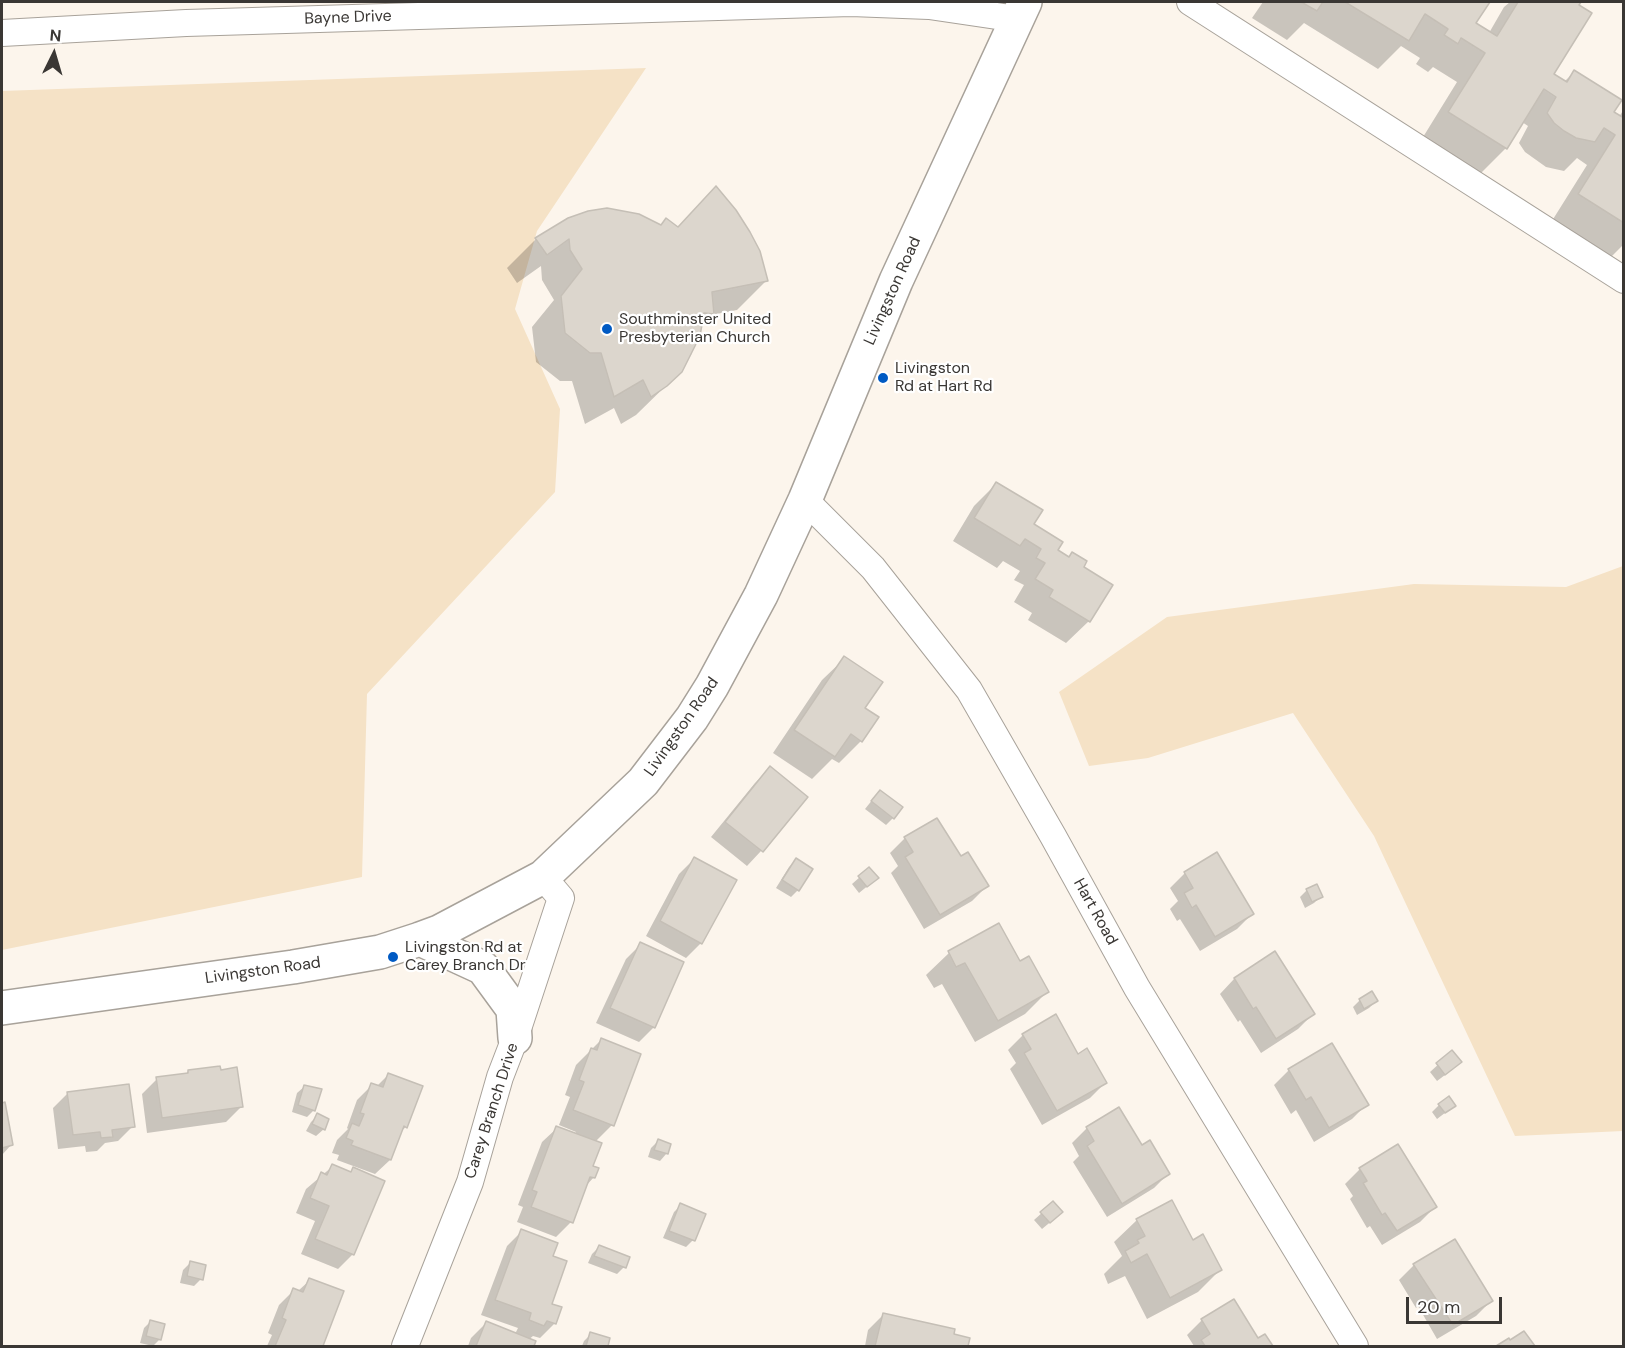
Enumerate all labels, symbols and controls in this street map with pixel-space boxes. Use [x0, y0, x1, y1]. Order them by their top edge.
street label: Bayne Drive [304, 7, 392, 29]
north arrow [24, 24, 84, 84]
text: N [49, 25, 62, 47]
street label: Livingston Road [861, 234, 925, 348]
place label: Southminster United Presbyterian Church [619, 310, 771, 348]
marker: Southminster United Presbyterian Church [600, 322, 614, 336]
place label: Livingston Rd at Hart Rd [895, 359, 992, 397]
marker: Livingston Rd at Hart Rd [876, 371, 890, 385]
street label: Livingston Road [641, 674, 723, 780]
street label: Hart Road [1069, 875, 1121, 949]
place label: Livingston Rd at Carey Branch Dr [405, 938, 526, 976]
marker: Livingston Rd at Carey Branch Dr [386, 950, 400, 964]
street label: Livingston Road [204, 953, 322, 989]
street label: Carey Branch Drive [461, 1041, 523, 1181]
scale bar [1409, 1285, 1505, 1323]
text: 20 m [1417, 1295, 1460, 1319]

